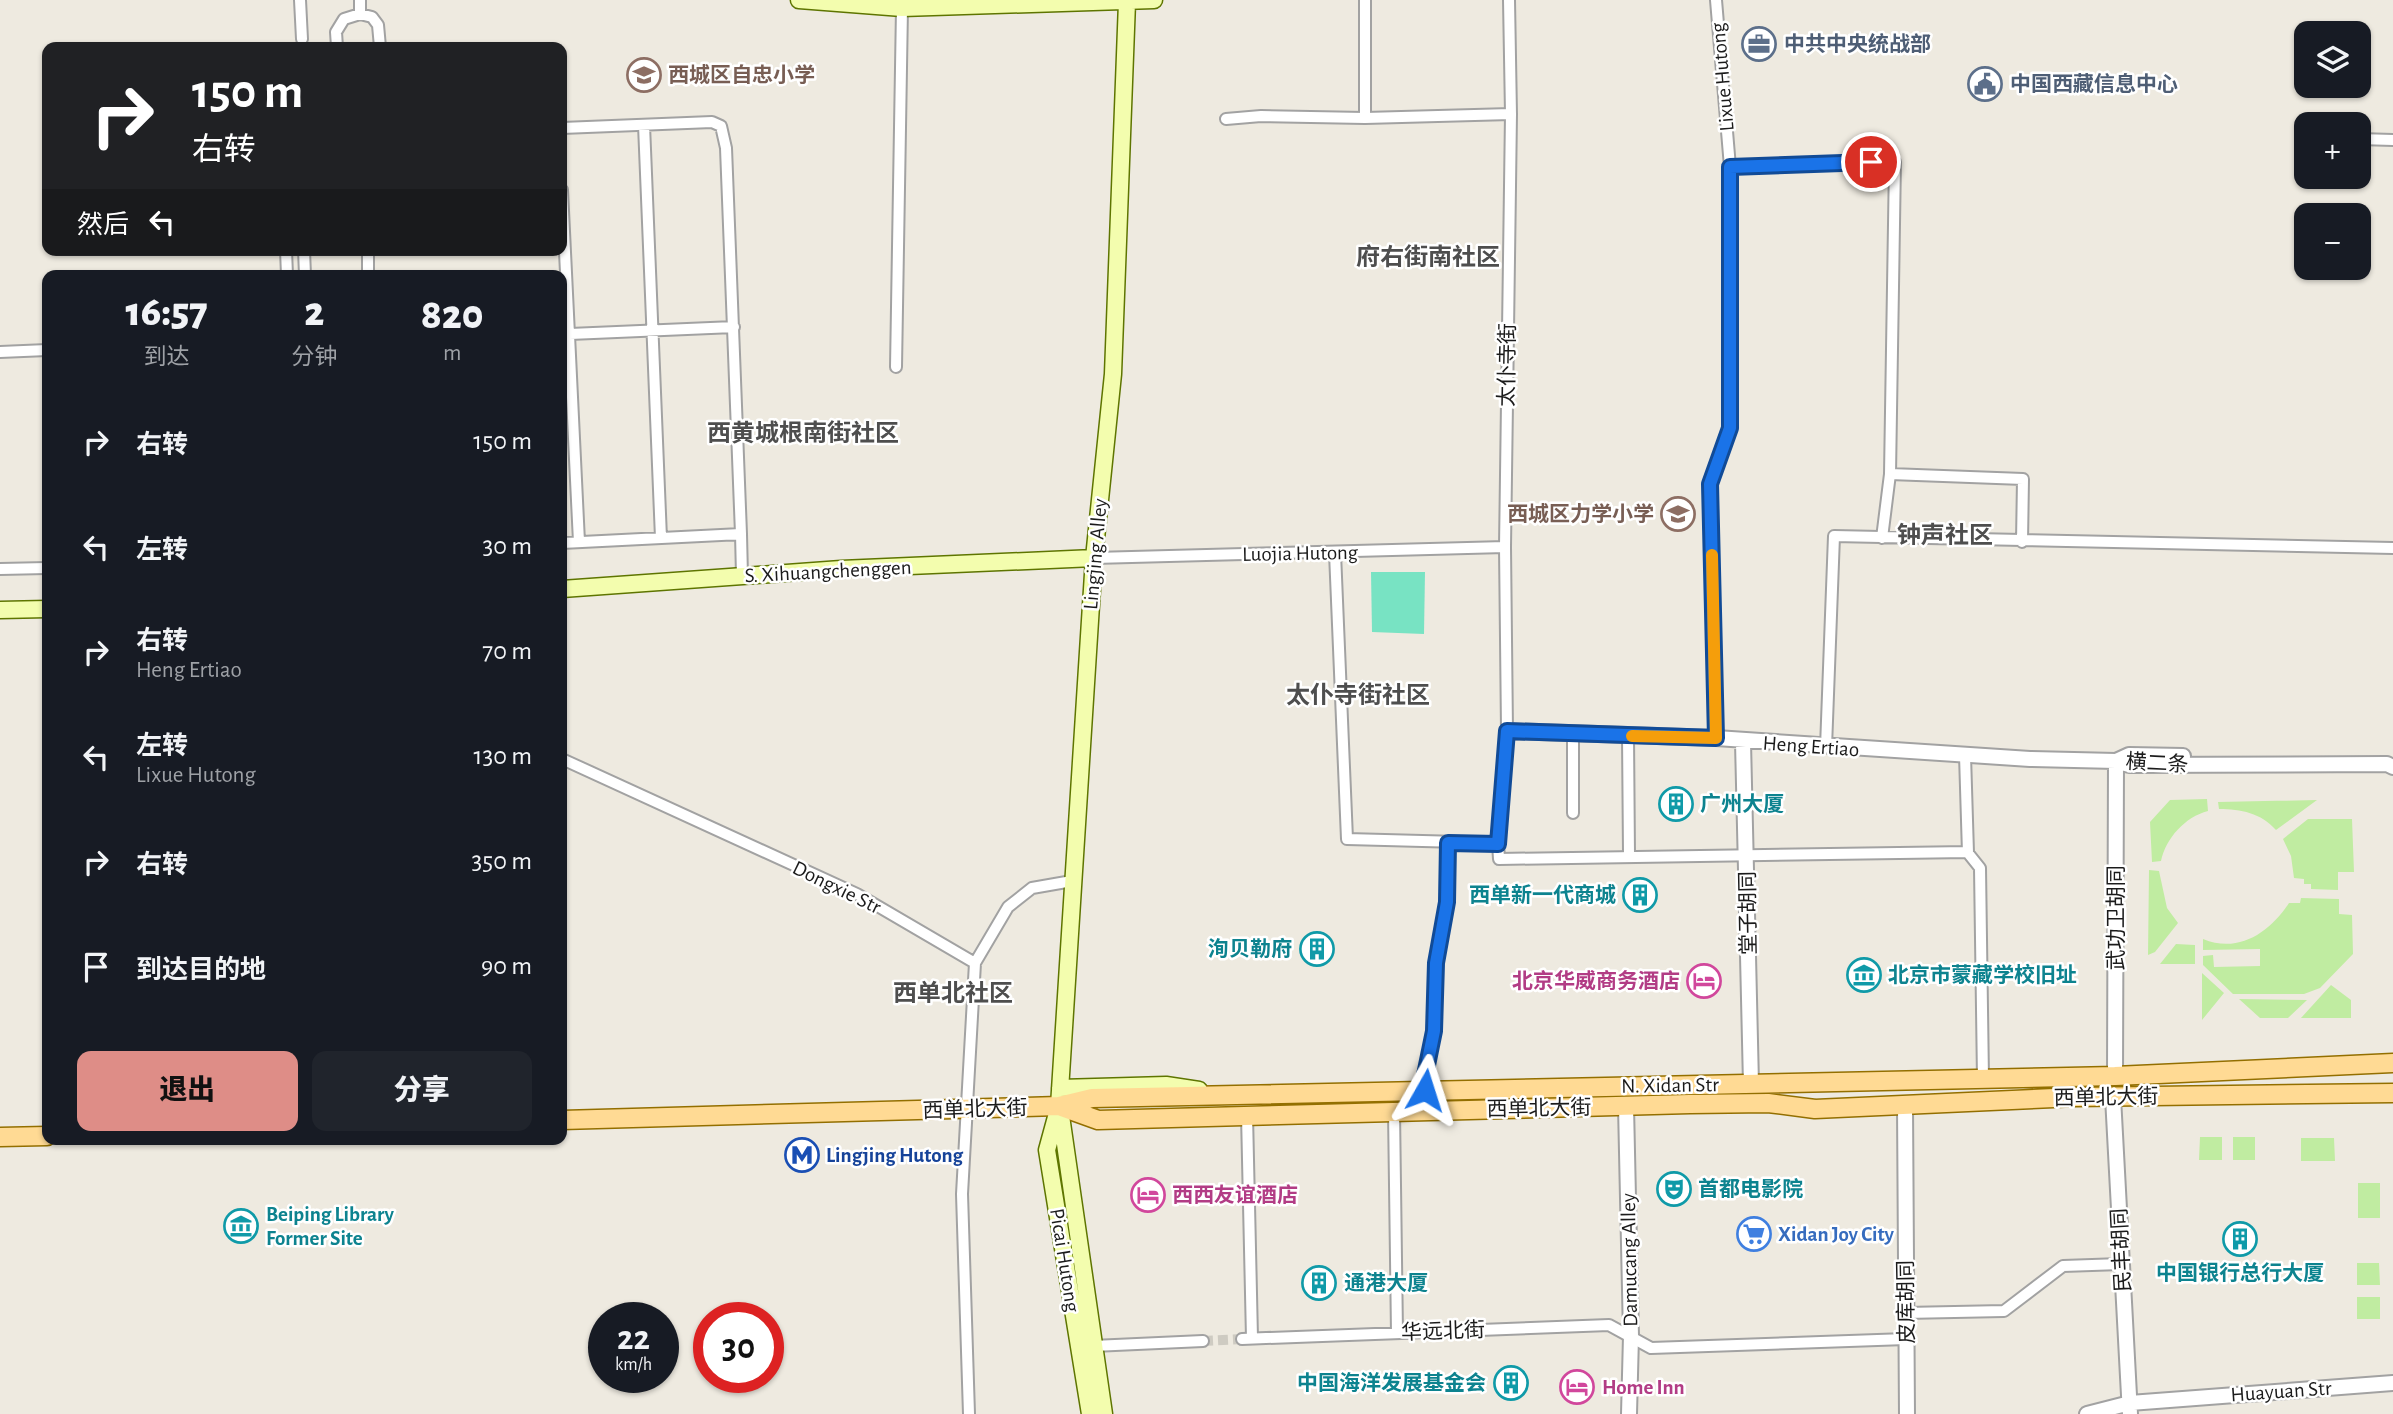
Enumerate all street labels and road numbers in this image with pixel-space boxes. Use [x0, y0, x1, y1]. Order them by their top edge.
street label: Lixue Hutong [1707, 21, 1738, 132]
street label: 太仆寺街 [1495, 323, 1519, 407]
street label: Lingjing Alley [1080, 498, 1111, 611]
street label: Luojia Hutong [1242, 542, 1359, 565]
street label: S. Xihuangchenggen [744, 557, 912, 586]
street label: Heng Ertiao [1762, 733, 1860, 760]
street label: 横二条 [2125, 750, 2189, 776]
street label: Dongxie Str [789, 857, 884, 918]
street label: 武功卫胡同 [2105, 866, 2127, 971]
street label: 堂子胡同 [1736, 871, 1760, 955]
street label: N. Xidan Str [1621, 1074, 1719, 1097]
street label: 西单北大街 [2053, 1085, 2159, 1109]
street label: 西单北大街 [922, 1096, 1028, 1122]
street label: 西单北大街 [1486, 1096, 1592, 1120]
street label: Damucang Alley [1618, 1193, 1641, 1327]
street label: Picai Hutong [1046, 1207, 1083, 1314]
street label: 民丰胡同 [2108, 1207, 2134, 1293]
street label: 皮库胡同 [1894, 1260, 1918, 1344]
street label: 华远北街 [1401, 1319, 1485, 1343]
street label: Huayuan Str [2230, 1377, 2332, 1406]

